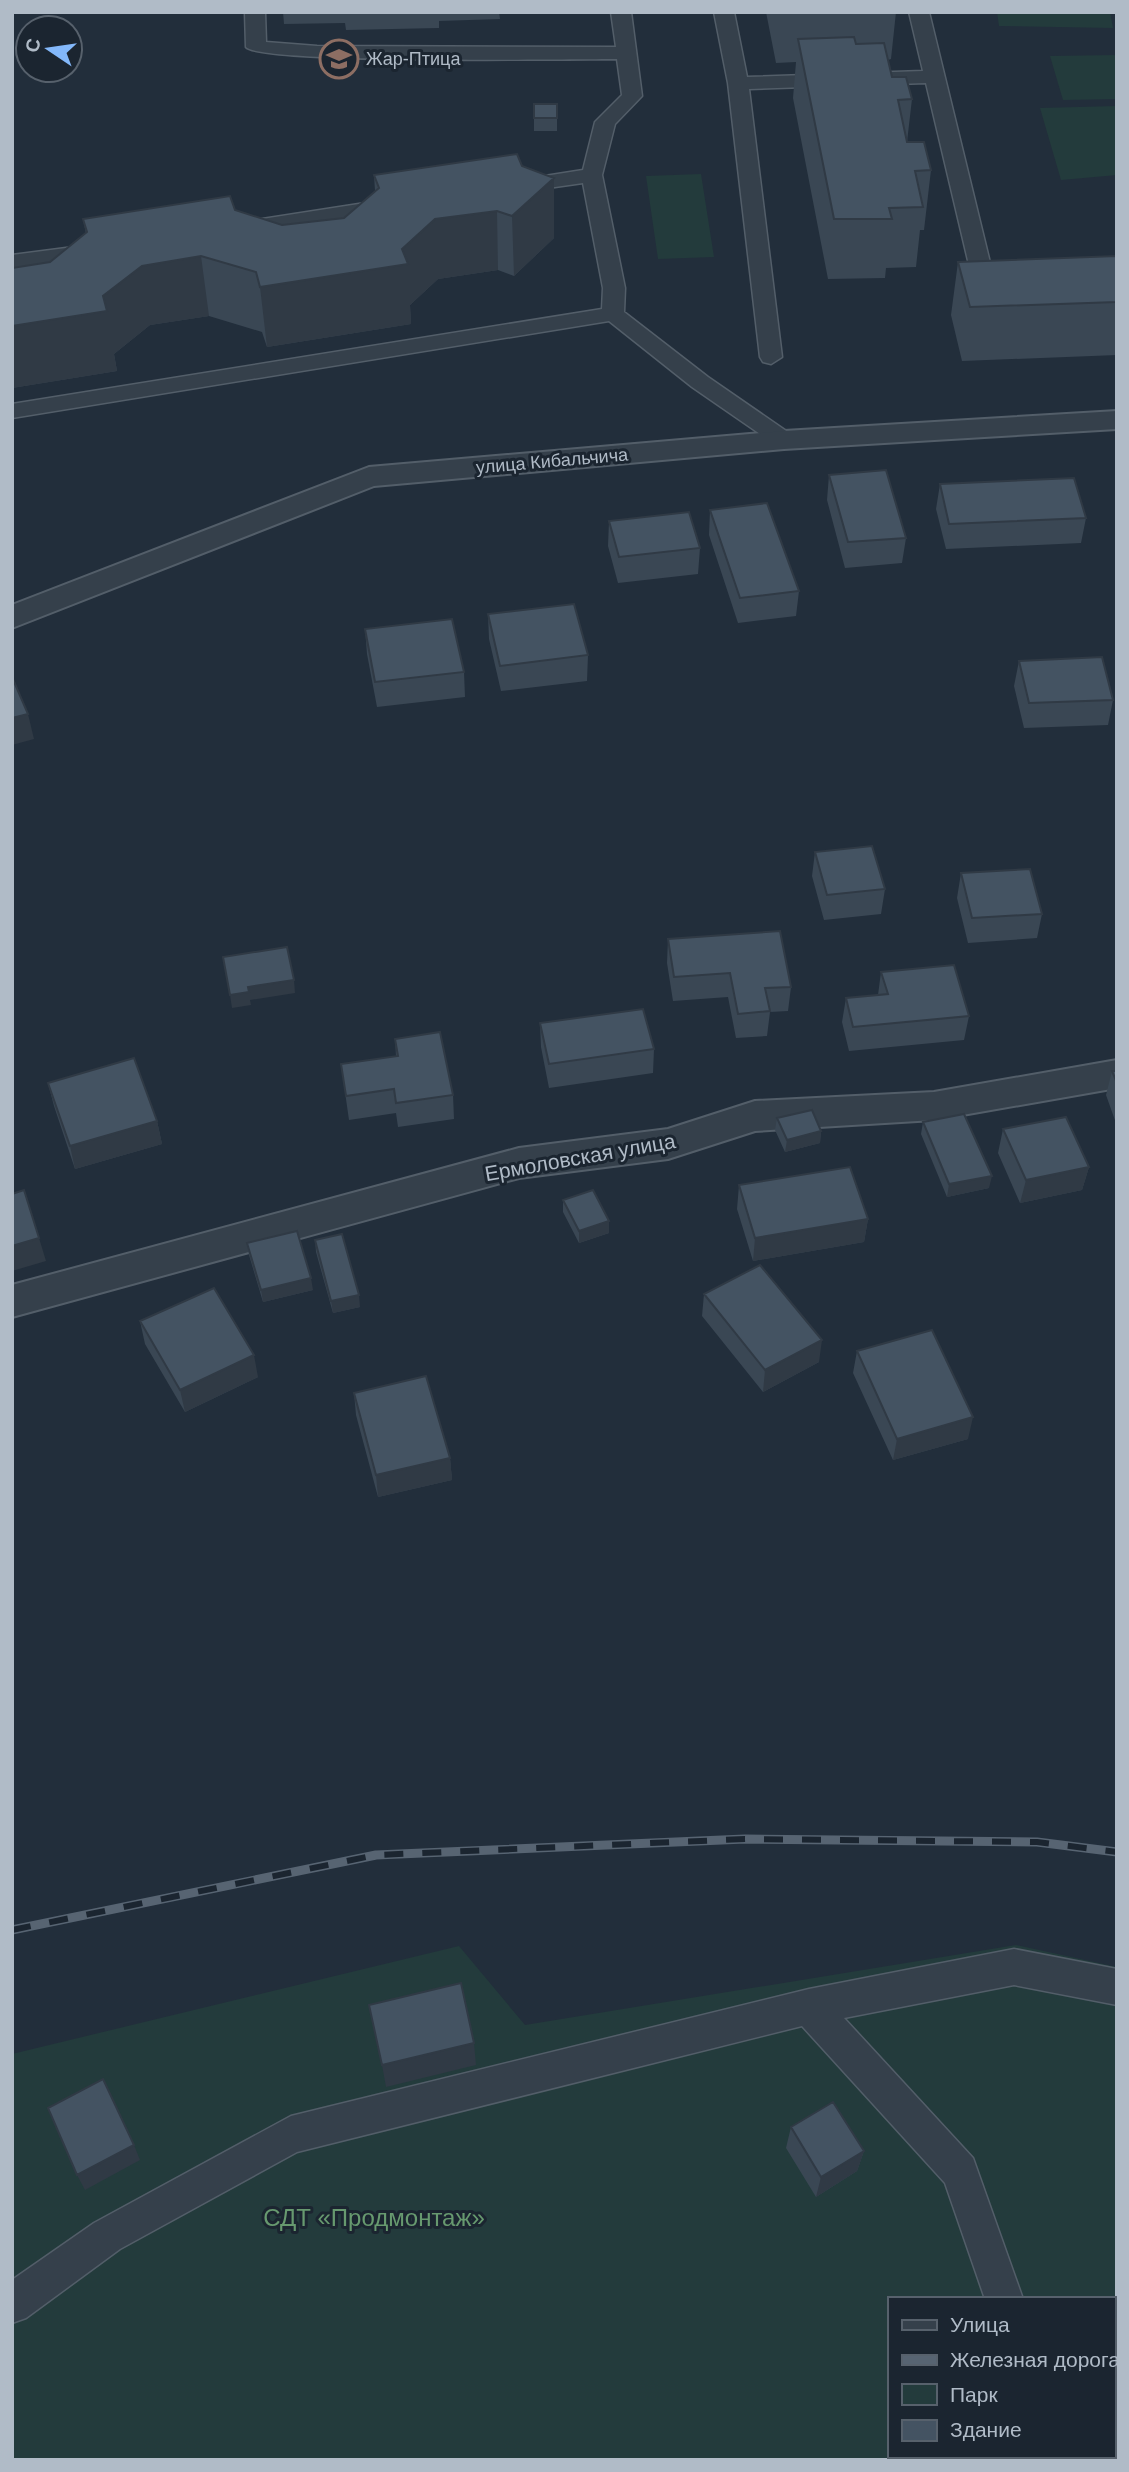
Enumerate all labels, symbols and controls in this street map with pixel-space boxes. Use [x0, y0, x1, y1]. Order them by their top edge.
north arrow [14, 14, 84, 84]
text: С [21, 36, 45, 54]
school or university icon: Жар-Птица [318, 38, 360, 80]
place label: Жар-Птица [366, 49, 461, 69]
street label: улица Кибальчича [475, 444, 630, 478]
street label: Ермоловская улица [483, 1129, 677, 1185]
park label: СДТ «Продмонтаж» [263, 2204, 485, 2231]
legend [888, 2297, 1115, 2458]
text: Улица [950, 2313, 1010, 2336]
text: Железная дорога [950, 2348, 1120, 2371]
text: Парк [950, 2383, 998, 2406]
text: Здание [950, 2418, 1022, 2441]

